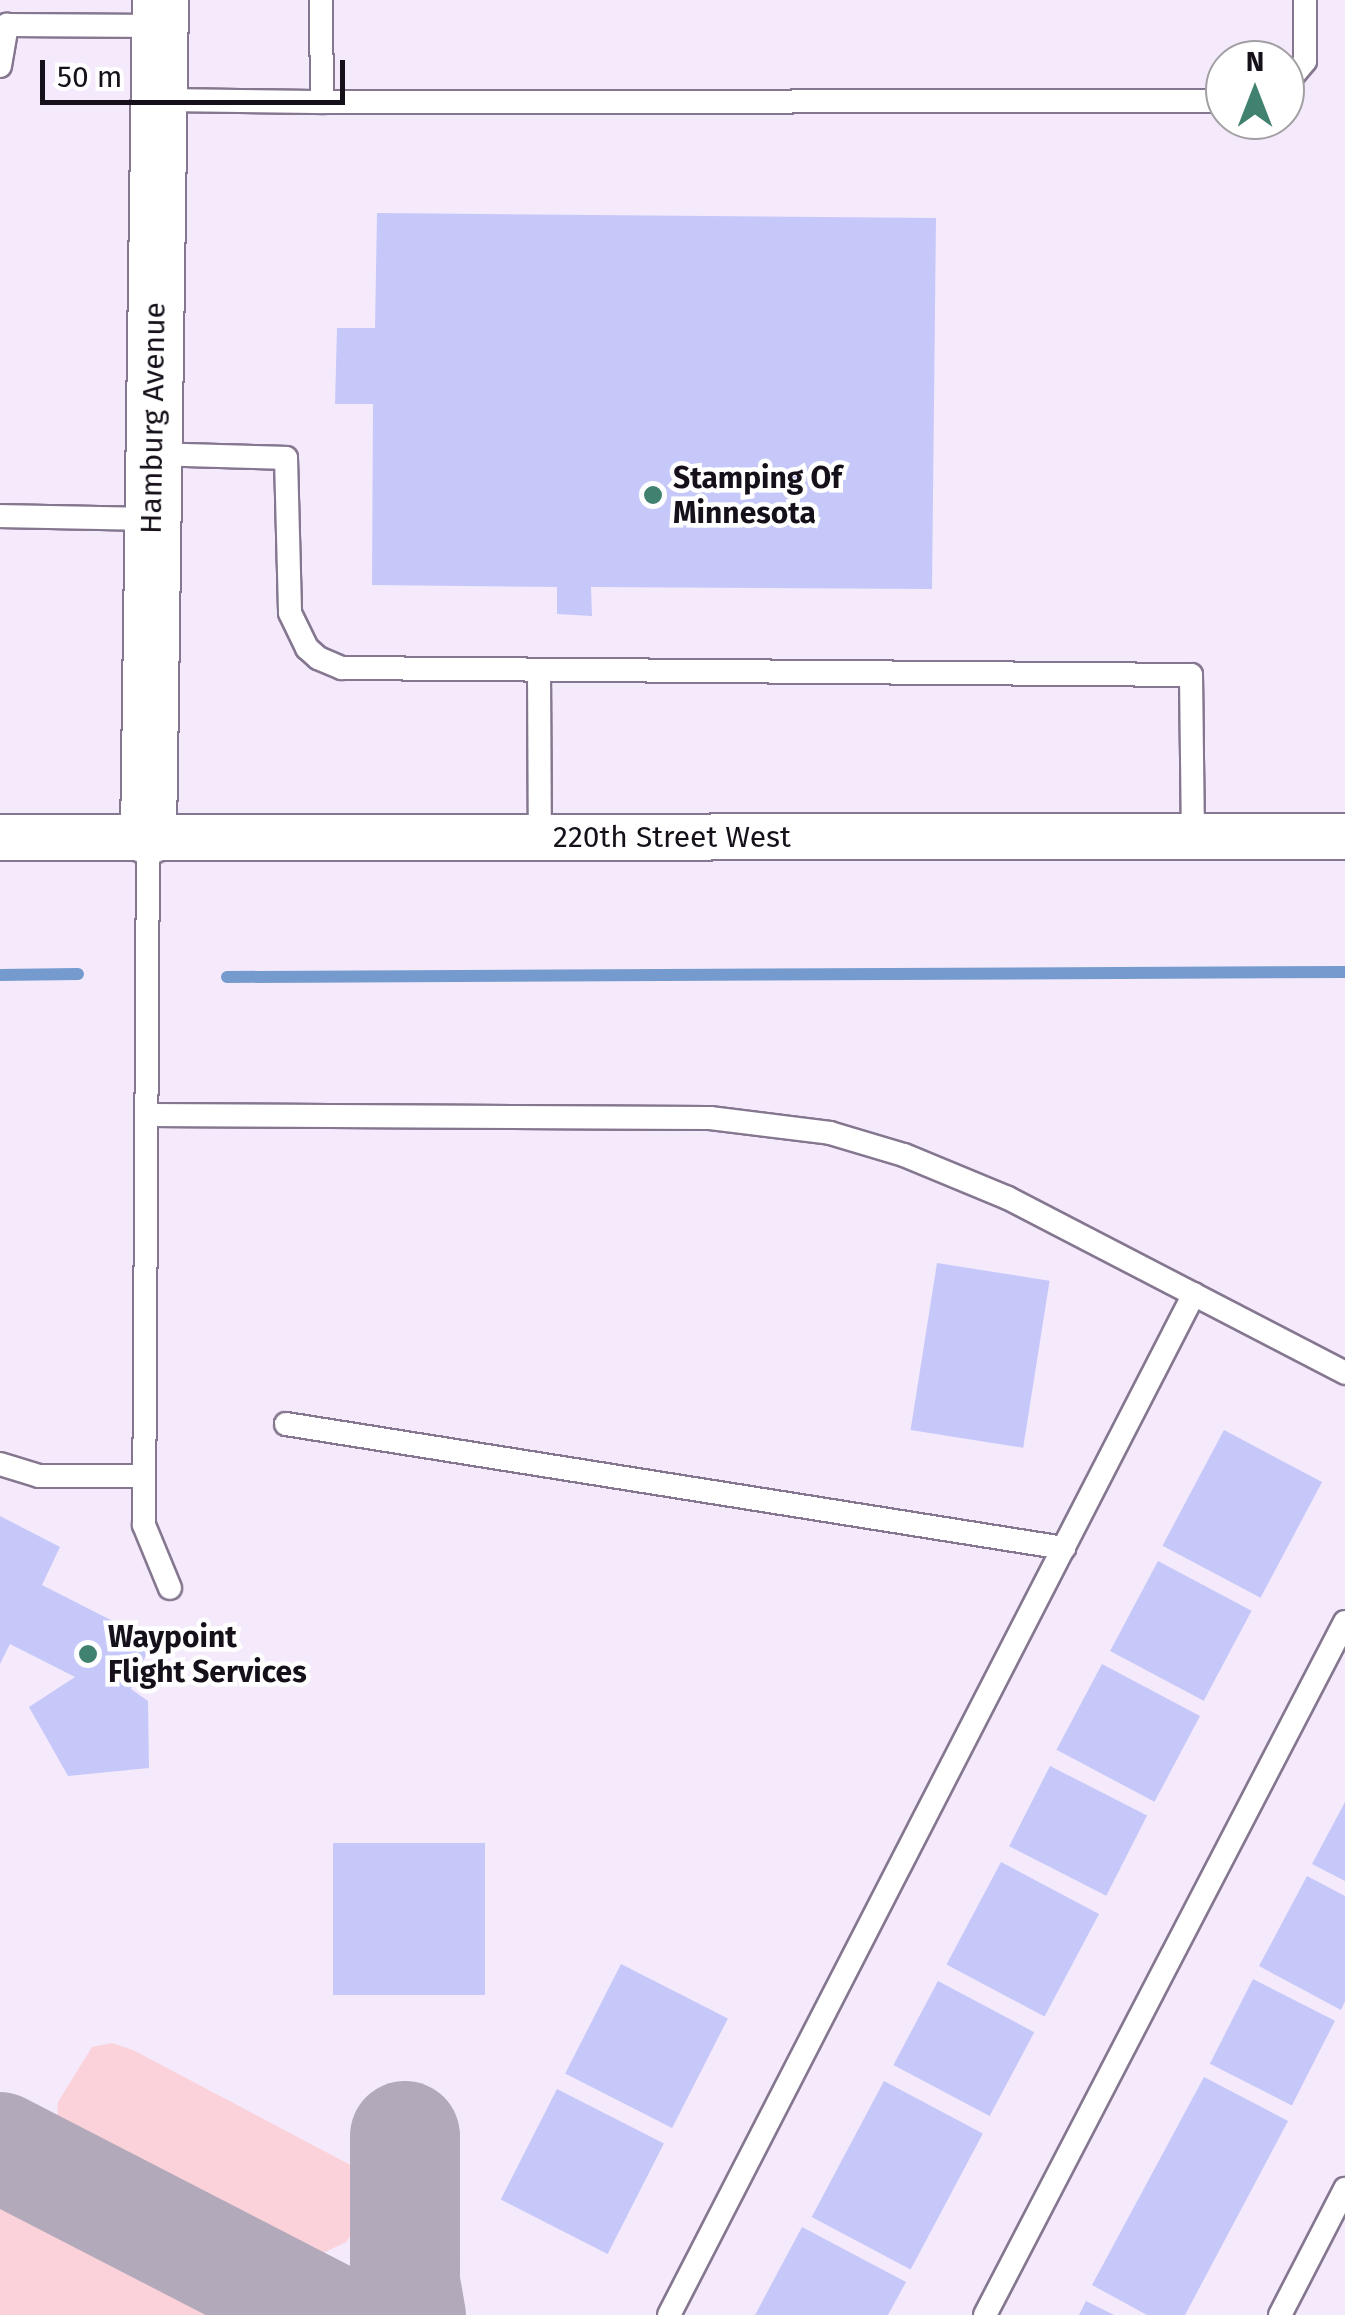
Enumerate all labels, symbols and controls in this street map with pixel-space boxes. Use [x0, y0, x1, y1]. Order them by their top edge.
scale bar [45, 40, 350, 102]
north arrow [1205, 40, 1305, 140]
text: N [1246, 45, 1264, 78]
text: 50 m [57, 59, 122, 95]
street label: Hamburg Avenue [133, 302, 173, 534]
place label: Stamping Of Minnesota [673, 460, 842, 530]
marker: Stamping Of Minnesota [642, 484, 664, 506]
street label: 220th Street West [553, 819, 791, 855]
place label: Waypoint Flight Services [108, 1619, 307, 1690]
marker: Waypoint Flight Services [77, 1643, 99, 1665]

